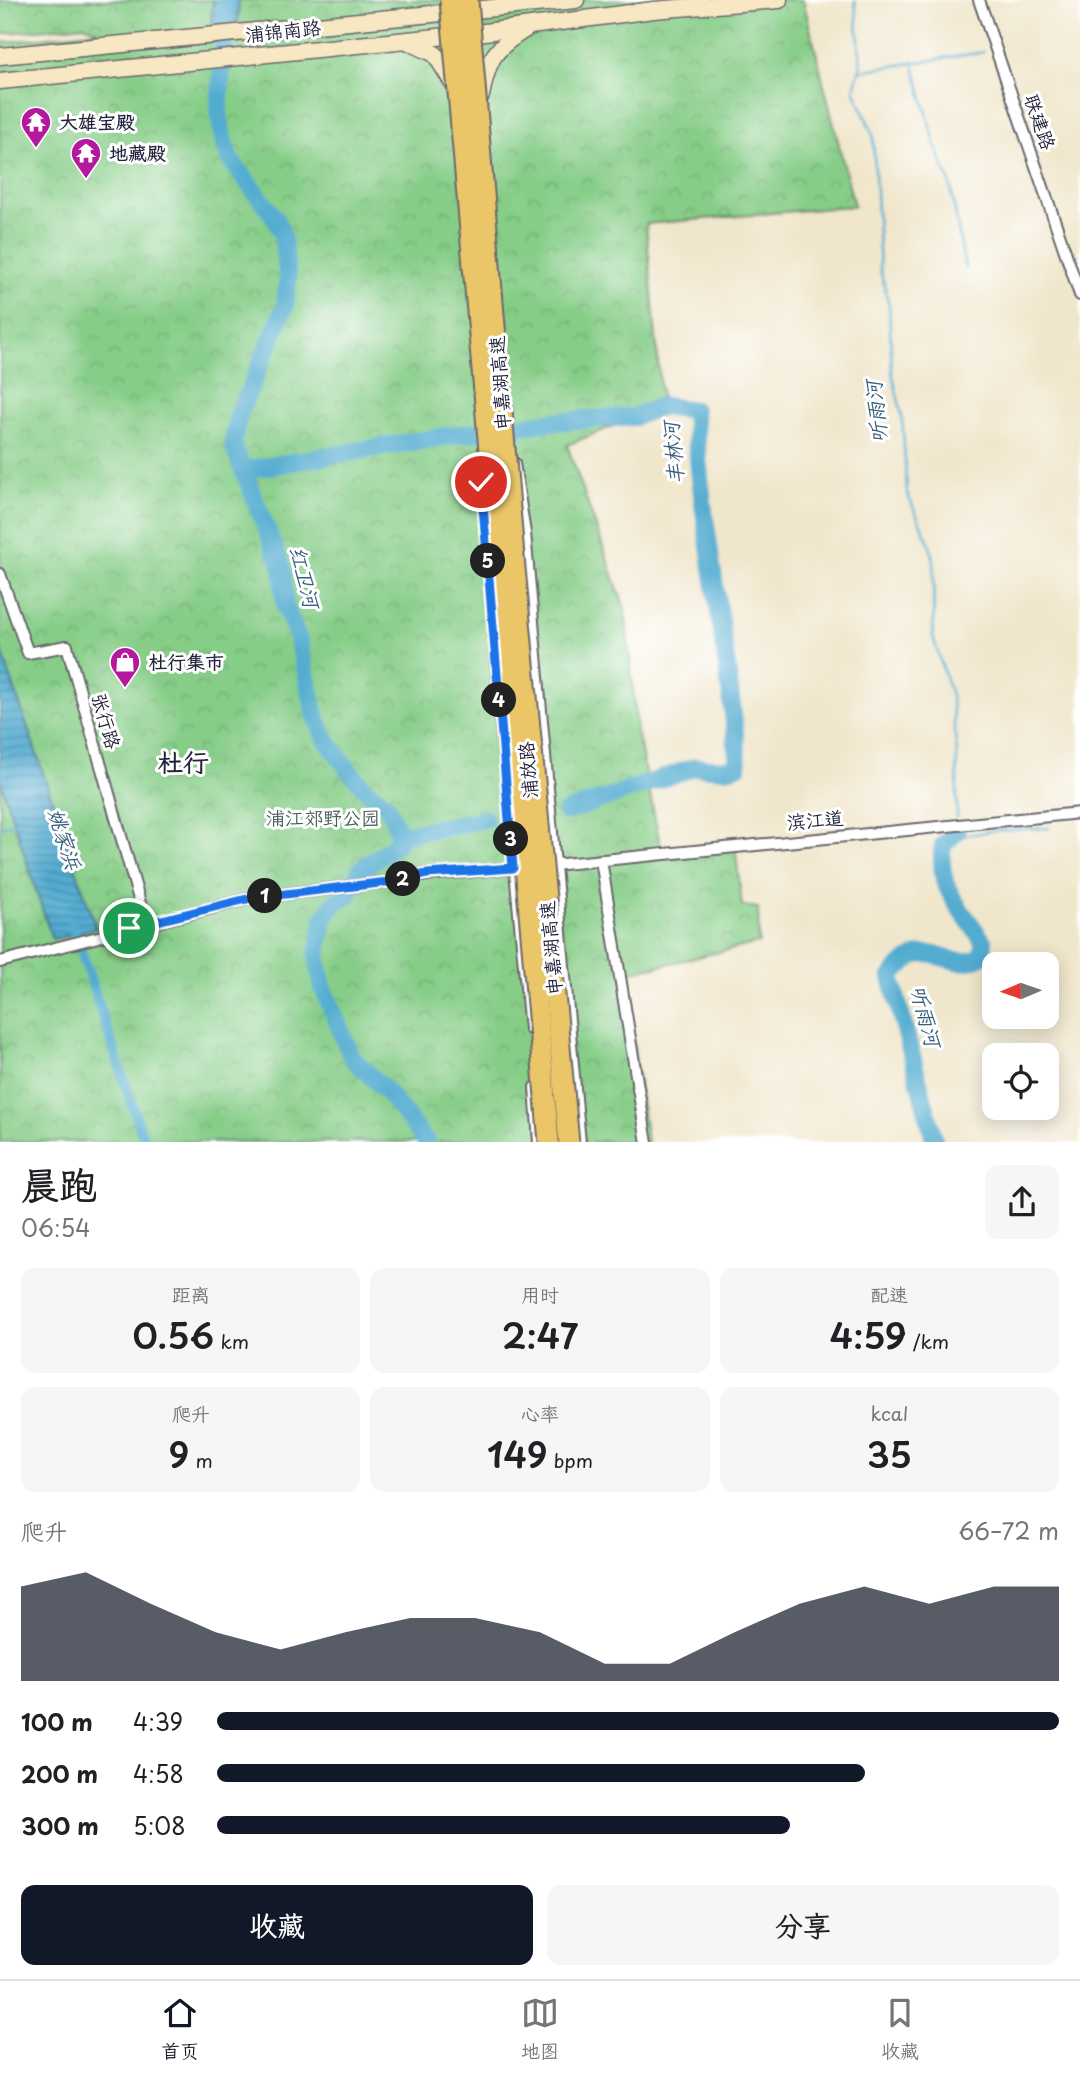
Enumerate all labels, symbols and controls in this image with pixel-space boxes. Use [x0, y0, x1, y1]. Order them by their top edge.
street label: 浦锦南路 [244, 12, 322, 48]
street label: 联建路 [1018, 90, 1063, 153]
temple icon: 大雄宝殿 [19, 105, 53, 149]
place label: 大雄宝殿 [59, 107, 135, 135]
temple icon: 地藏殿 [69, 136, 103, 180]
place label: 地藏殿 [109, 138, 166, 166]
street label: 申嘉湖高速 [482, 335, 516, 431]
water label: 听雨河 [855, 376, 894, 445]
water label: 丰林河 [653, 417, 691, 486]
pin [451, 452, 511, 512]
icon: check [462, 463, 500, 501]
water label: 红卫河 [283, 542, 330, 614]
pin: 5 [470, 544, 505, 578]
text: 5 [481, 546, 494, 574]
shop icon: 杜行集市 [108, 645, 142, 689]
place label: 杜行集市 [148, 647, 224, 675]
pin: 4 [482, 682, 516, 718]
text: 4 [492, 685, 505, 713]
street label: 张行路 [86, 689, 128, 752]
street label: 浦放路 [511, 740, 543, 800]
district label: 杜行 [157, 742, 209, 781]
water label: 姚家浜 [41, 803, 91, 874]
park label: 浦江郊野公园 [266, 803, 380, 831]
street label: 滨江道 [785, 803, 845, 835]
pin: 3 [494, 822, 528, 856]
text: 3 [504, 824, 517, 852]
pin: 2 [386, 862, 420, 896]
text: 2 [396, 864, 409, 892]
pin: 1 [247, 878, 282, 914]
text: 1 [260, 881, 269, 909]
pin [99, 898, 159, 958]
street label: 申嘉湖高速 [532, 900, 568, 997]
icon: arrive [110, 909, 148, 947]
north arrow [982, 952, 1059, 1029]
map controls [982, 952, 1059, 1120]
water label: 听雨河 [903, 981, 951, 1053]
button: locate [982, 1043, 1059, 1120]
text: 晨跑 [21, 1155, 97, 1212]
button: share [985, 1165, 1059, 1239]
text: 06:54 [21, 1210, 90, 1245]
text: 距离 [172, 1280, 210, 1308]
text: 用时 [521, 1280, 559, 1308]
text: 配速 [870, 1280, 908, 1308]
text: 0.56 [132, 1308, 214, 1361]
text: 2:47 [502, 1308, 578, 1361]
text: 4:59 [830, 1308, 907, 1361]
text: km [214, 1327, 249, 1355]
text: /km [907, 1327, 949, 1355]
text: 爬升 [172, 1399, 210, 1427]
text: 心率 [521, 1399, 559, 1427]
text: kcal [870, 1399, 908, 1427]
text: 9 [169, 1427, 189, 1480]
text: 149 [487, 1427, 548, 1480]
text: 35 [867, 1427, 912, 1480]
text: m [189, 1446, 213, 1474]
text: bpm [548, 1446, 593, 1474]
text: 爬升 [21, 1513, 67, 1548]
text: 66–72 m [958, 1513, 1059, 1548]
text: 100 m [21, 1704, 93, 1739]
text: 4:39 [133, 1704, 183, 1739]
text: 200 m [21, 1756, 98, 1791]
text: 4:58 [133, 1756, 184, 1791]
text: 300 m [21, 1808, 99, 1843]
text: 5:08 [133, 1808, 186, 1843]
button: 收藏 [21, 1885, 533, 1965]
button: 分享 [547, 1885, 1059, 1965]
tab: 首页 [161, 1994, 199, 2064]
tab: 地图 [521, 1994, 559, 2064]
tab: 收藏 [881, 1994, 919, 2064]

